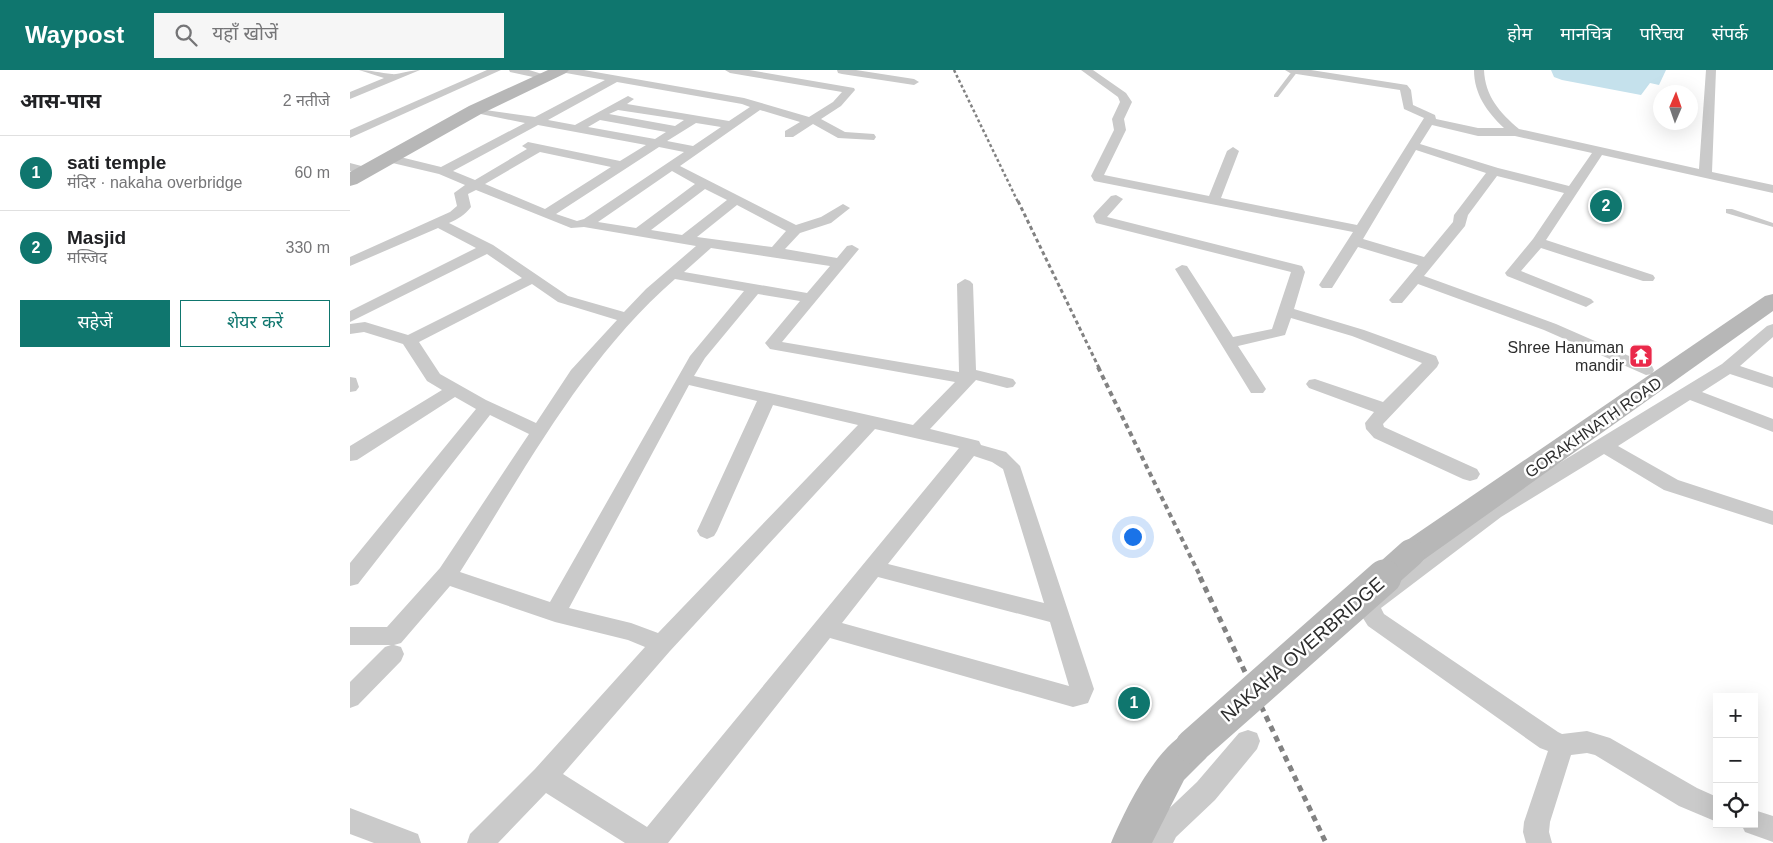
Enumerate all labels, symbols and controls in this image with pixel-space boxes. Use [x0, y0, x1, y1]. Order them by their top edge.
search box [154, 13, 504, 58]
text: Waypost [25, 21, 124, 48]
icon: search [172, 21, 200, 49]
text: यहाँ खोजें [212, 23, 278, 44]
text: होम [1507, 24, 1532, 44]
text: मानचित्र [1560, 24, 1612, 44]
text: परिचय [1640, 24, 1684, 44]
text: संपर्क [1712, 24, 1748, 44]
north arrow [1653, 85, 1698, 130]
text: आस-पास [20, 89, 101, 112]
text: 2 नतीजे [283, 92, 330, 109]
text: sati temple [67, 152, 166, 173]
text: 1 [32, 164, 40, 181]
text: 60 m [294, 164, 330, 181]
text: मंदिर · nakaha overbridge [67, 174, 243, 191]
pin: 2 [1590, 187, 1622, 225]
text: Masjid [67, 227, 126, 248]
text: 2 [32, 239, 40, 256]
text: 330 m [286, 239, 330, 256]
text: मस्जिद [67, 249, 107, 266]
button: सहेजें [20, 300, 170, 347]
button: शेयर करें [180, 300, 330, 347]
place label: Shree Hanuman mandir [1507, 339, 1625, 374]
temple icon: Shree Hanuman mandir [1628, 343, 1654, 369]
street label: GORAKHNATH ROAD [1522, 374, 1665, 481]
your location [1120, 524, 1146, 550]
street label: NAKAHA OVERBRIDGE [1217, 573, 1388, 726]
pin: 1 [1118, 684, 1150, 722]
map controls [1713, 693, 1758, 828]
button: + [1713, 693, 1758, 738]
button: − [1713, 738, 1758, 783]
button: locate [1713, 783, 1758, 828]

